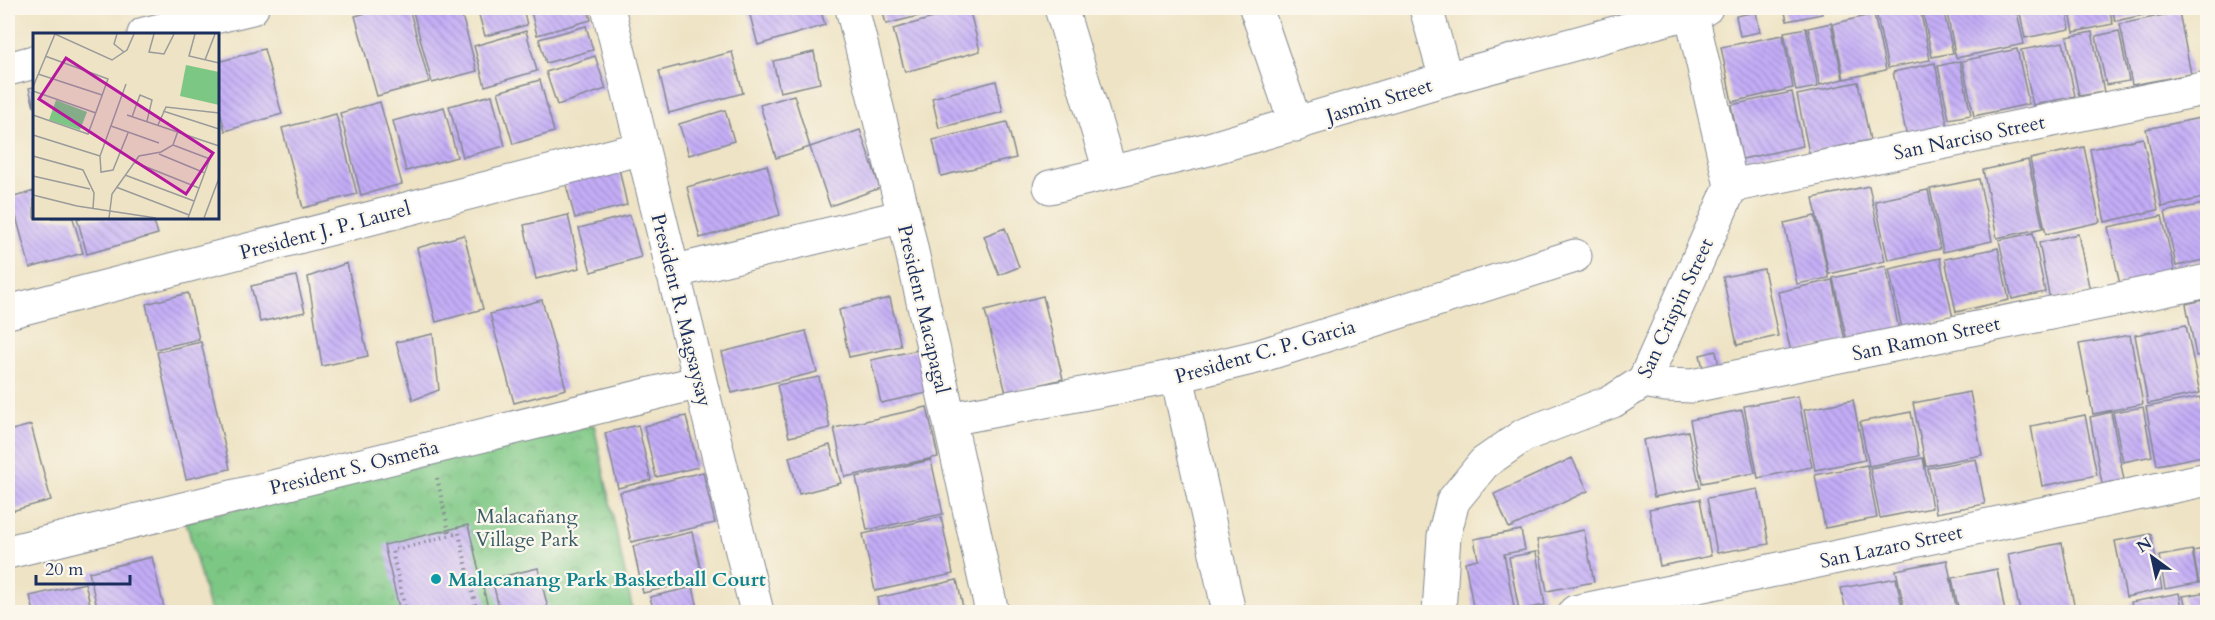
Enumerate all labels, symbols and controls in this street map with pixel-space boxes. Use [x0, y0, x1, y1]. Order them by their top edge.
inset map [33, 33, 219, 219]
street label: Jasmin Street [1320, 71, 1436, 130]
street label: San Narciso Street [1891, 108, 2048, 167]
street label: President J. P. Laurel [237, 195, 414, 266]
street label: President R. Magsaysay [644, 211, 719, 410]
street label: President Macapagal [891, 222, 956, 396]
street label: San Crispin Street [1631, 233, 1720, 383]
street label: San Ramon Street [1850, 309, 2003, 367]
street label: President C. P. Garcia [1172, 313, 1359, 390]
street label: President S. Osmeña [267, 433, 442, 502]
park label: Malacañang Village Park [475, 503, 579, 553]
street label: San Lazaro Street [1817, 518, 1966, 575]
north arrow [2122, 527, 2182, 587]
text: N [2133, 532, 2156, 558]
scale bar [36, 548, 130, 586]
text: 20 m [45, 557, 84, 582]
place label: Malacanang Park Basketball Court [448, 566, 766, 593]
marker: Malacanang Park Basketball Court [429, 572, 443, 586]

